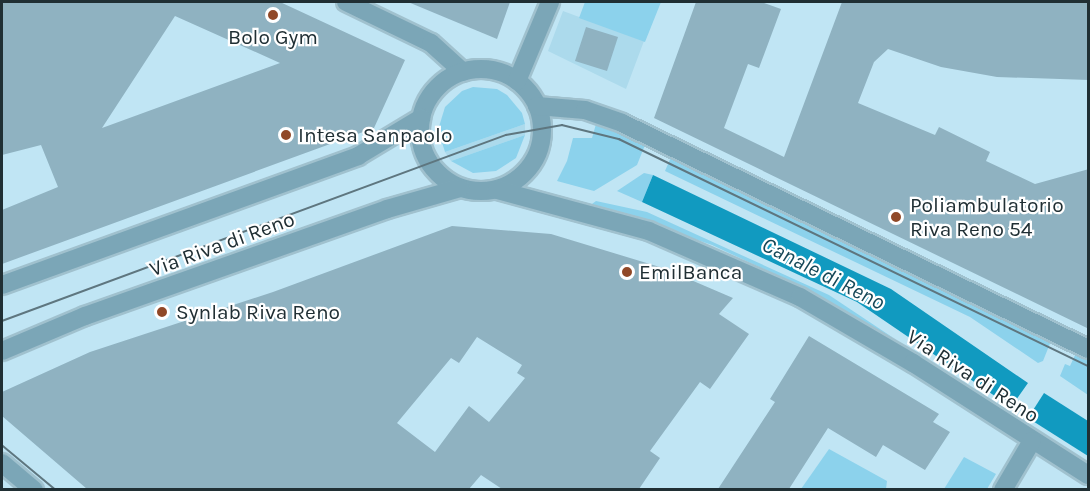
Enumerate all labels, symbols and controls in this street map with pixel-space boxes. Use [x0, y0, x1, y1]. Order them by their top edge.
marker: Bolo Gym [266, 8, 280, 22]
place label: Bolo Gym [228, 24, 318, 50]
place label: Intesa Sanpaolo [298, 122, 452, 148]
marker: Intesa Sanpaolo [279, 128, 293, 142]
place label: Poliambulatorio Riva Reno 54 [910, 192, 1064, 242]
street label: Via Riva di Reno [146, 206, 298, 282]
marker: Poliambulatorio Riva Reno 54 [887, 208, 905, 226]
water label: Canale di Reno [757, 232, 889, 316]
place label: EmilBanca [639, 259, 742, 285]
marker: EmilBanca [620, 265, 634, 279]
place label: Synlab Riva Reno [176, 299, 340, 325]
marker: Synlab Riva Reno [153, 303, 171, 321]
street label: Via Riva di Reno [902, 324, 1044, 428]

